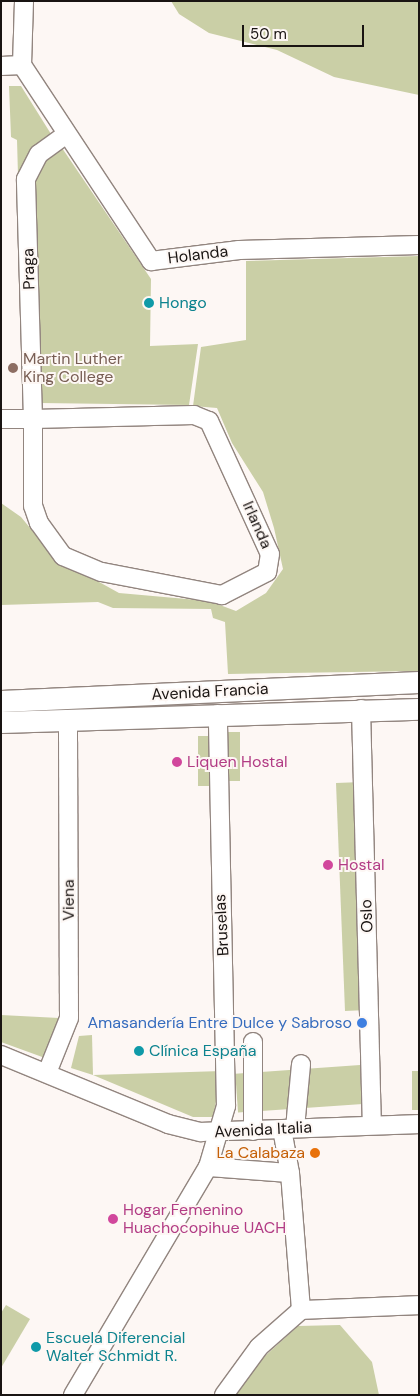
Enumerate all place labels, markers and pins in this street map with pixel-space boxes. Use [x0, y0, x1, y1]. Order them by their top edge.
place label: Hongo [159, 293, 207, 313]
marker: Hongo [143, 297, 155, 309]
place label: Martin Luther King College [23, 349, 123, 387]
marker: Martin Luther King College [7, 362, 19, 374]
place label: Liquen Hostal [187, 752, 288, 772]
marker: Liquen Hostal [171, 756, 183, 768]
place label: Hostal [338, 855, 385, 875]
marker: Hostal [322, 859, 334, 871]
place label: Amasandería Entre Dulce y Sabroso [87, 1013, 352, 1033]
marker: Amasandería Entre Dulce y Sabroso [356, 1017, 368, 1029]
place label: Clínica España [149, 1041, 256, 1061]
marker: Clínica España [133, 1045, 145, 1057]
place label: La Calabaza [216, 1143, 305, 1163]
marker: La Calabaza [309, 1147, 321, 1159]
place label: Hogar Femenino Huachocopihue UACH [123, 1200, 286, 1238]
marker: Hogar Femenino Huachocopihue UACH [107, 1213, 119, 1225]
place label: Escuela Diferencial Walter Schmidt R. [46, 1328, 185, 1366]
marker: Escuela Diferencial Walter Schmidt R. [30, 1341, 42, 1353]

